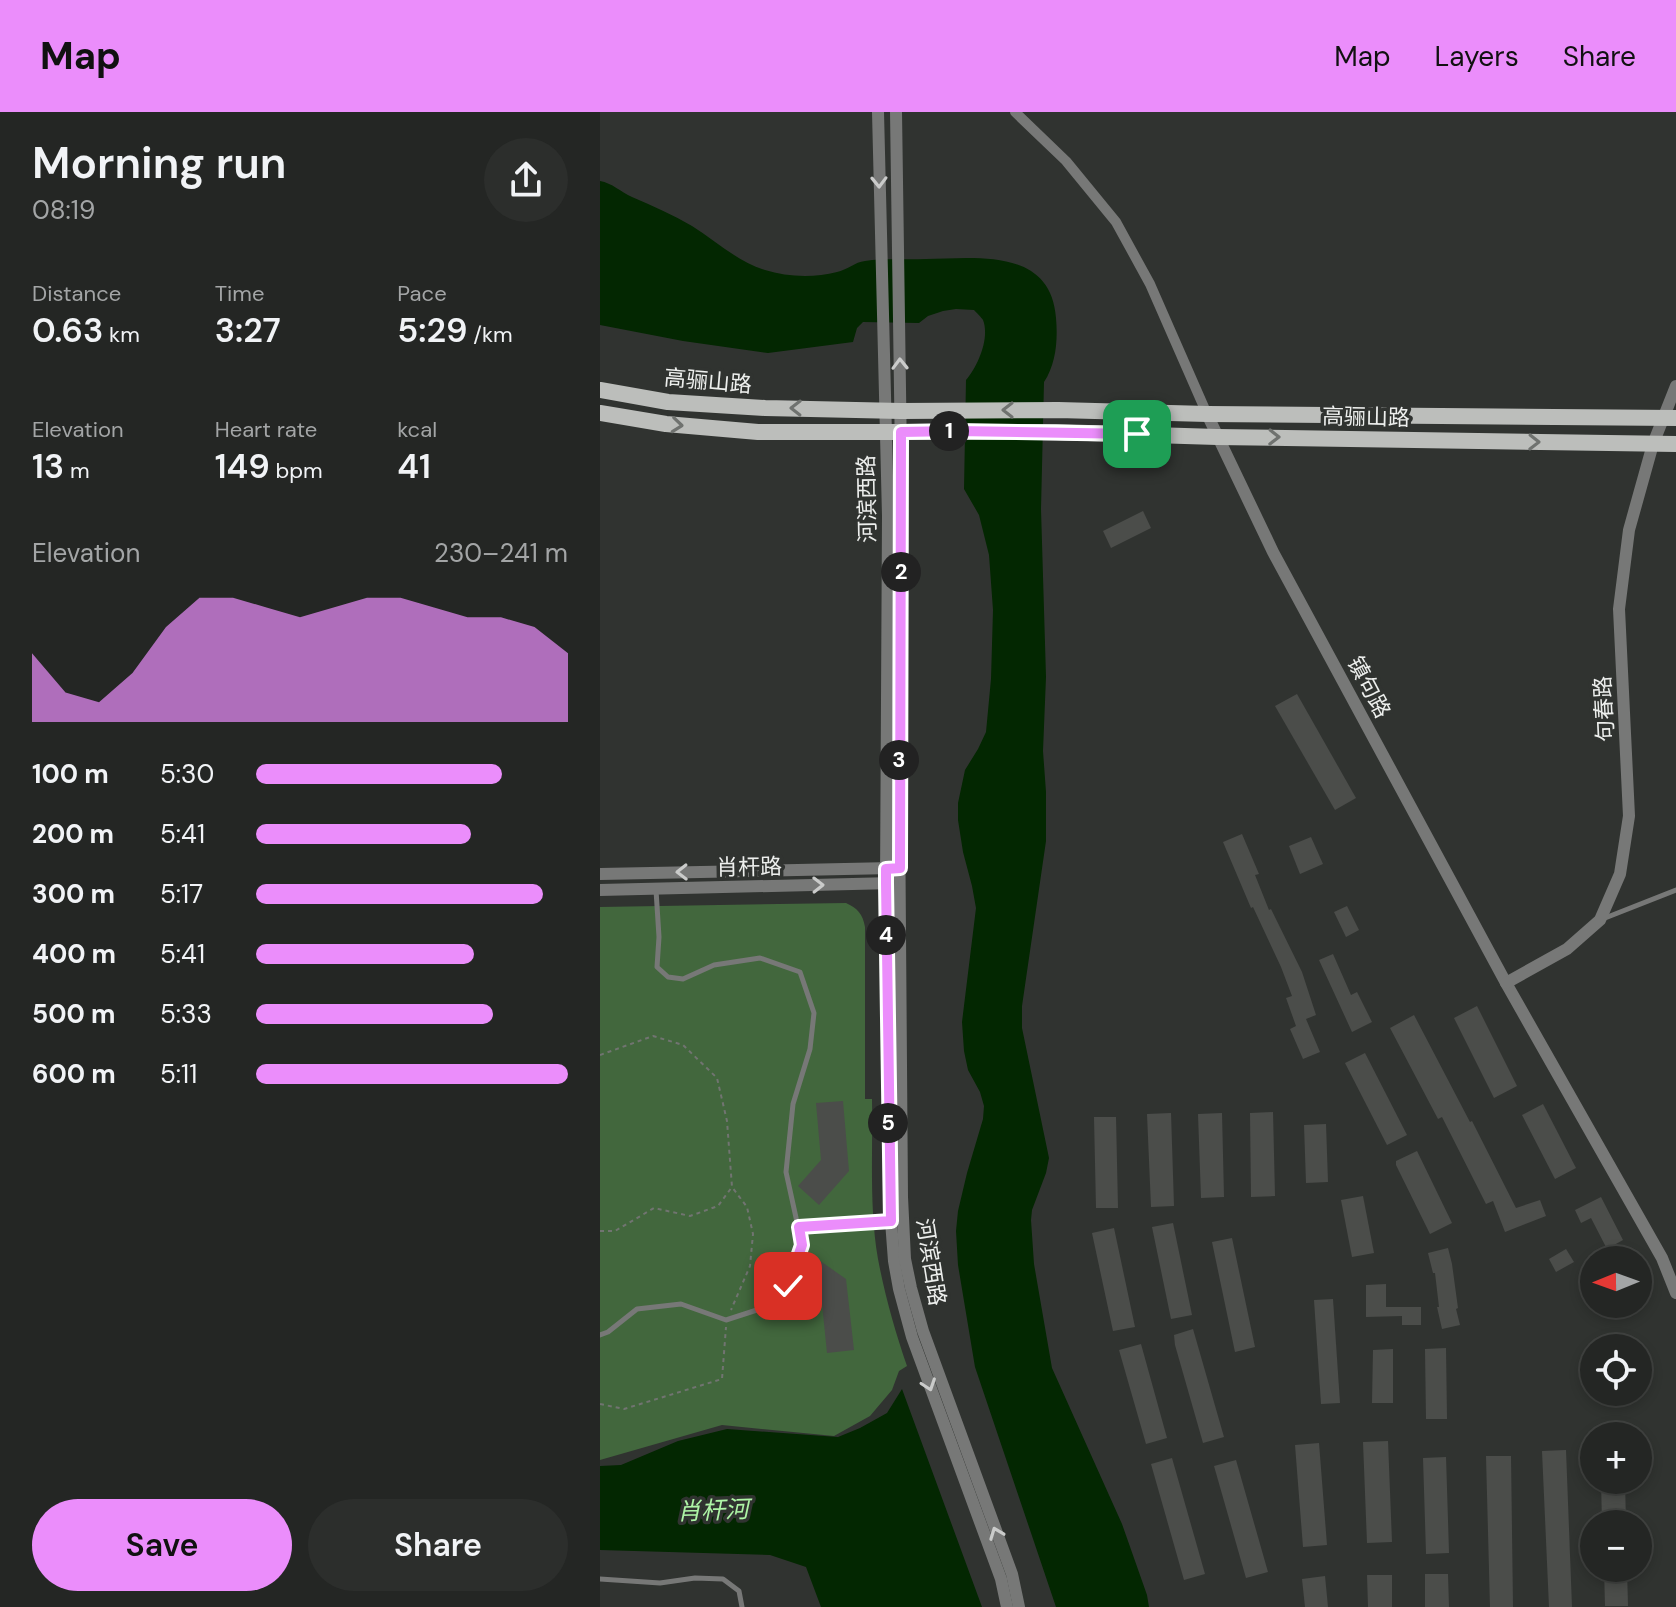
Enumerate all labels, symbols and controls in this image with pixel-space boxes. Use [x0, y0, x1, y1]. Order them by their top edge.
text: Map [40, 31, 121, 81]
text: Map [1334, 38, 1391, 75]
text: Layers [1435, 38, 1519, 75]
text: Share [1563, 38, 1636, 75]
text: Morning run [32, 134, 286, 192]
button: share [484, 138, 568, 222]
one-way arrow [871, 176, 888, 189]
text: 08:19 [32, 193, 95, 227]
text: Distance [32, 279, 121, 308]
text: Time [215, 279, 264, 308]
text: Pace [397, 279, 447, 308]
text: 0.63 [32, 308, 103, 353]
text: 3:27 [215, 308, 281, 353]
text: 5:29 [397, 308, 467, 353]
text: km [103, 320, 140, 349]
text: /km [467, 320, 513, 349]
one-way arrow [891, 357, 909, 370]
street label: 高骊山路 [663, 363, 753, 399]
one-way arrow [789, 400, 802, 417]
pin [1103, 400, 1171, 468]
one-way arrow [1001, 401, 1014, 419]
street label: 高骊山路 [1322, 402, 1410, 432]
pin: 1 [929, 411, 969, 451]
icon: arrive [1115, 412, 1159, 456]
text: Elevation [32, 415, 124, 444]
text: Heart rate [215, 415, 317, 444]
text: kcal [397, 415, 437, 444]
text: 1 [945, 416, 953, 445]
one-way arrow [671, 417, 684, 434]
one-way arrow [1268, 429, 1281, 446]
one-way arrow [1528, 433, 1541, 450]
text: 13 [32, 444, 64, 489]
text: 149 [215, 444, 270, 489]
text: 41 [397, 444, 431, 489]
street label: 河滨西路 [852, 455, 882, 543]
text: m [64, 456, 90, 485]
text: bpm [270, 456, 323, 485]
text: Elevation [32, 536, 140, 570]
text: 230–241 m [434, 536, 568, 570]
pin: 2 [881, 552, 921, 592]
text: 2 [895, 557, 907, 586]
street label: 镇句路 [1341, 651, 1397, 723]
street label: 句春路 [1588, 675, 1620, 743]
pin: 3 [879, 740, 919, 780]
text: 3 [892, 745, 906, 774]
text: 100 m [32, 757, 109, 791]
text: 5:30 [160, 757, 214, 791]
text: 200 m [32, 817, 114, 851]
text: 5:41 [160, 817, 205, 851]
street label: 肖杆路 [716, 852, 782, 882]
one-way arrow [675, 864, 688, 881]
one-way arrow [812, 876, 825, 894]
text: 300 m [32, 877, 115, 911]
text: 5:17 [160, 877, 203, 911]
pin: 4 [866, 915, 906, 955]
text: 4 [879, 920, 893, 949]
text: 400 m [32, 937, 116, 971]
text: 5:41 [160, 937, 205, 971]
text: 500 m [32, 997, 115, 1031]
text: 5:33 [160, 997, 212, 1031]
text: 600 m [32, 1057, 116, 1091]
text: 5:11 [160, 1057, 197, 1091]
pin: 5 [868, 1103, 908, 1143]
text: 5 [881, 1108, 895, 1137]
street label: 河滨西路 [910, 1216, 952, 1308]
north arrow [1580, 1246, 1652, 1318]
map controls [1580, 1246, 1652, 1582]
pin [754, 1252, 822, 1320]
icon: check [766, 1264, 810, 1308]
button: locate [1580, 1334, 1652, 1406]
one-way arrow [920, 1377, 936, 1391]
button: + [1580, 1422, 1652, 1494]
water label: 肖杆河 [676, 1493, 754, 1527]
button: Save [32, 1499, 292, 1591]
button: Share [308, 1499, 568, 1591]
button: − [1580, 1510, 1652, 1582]
one-way arrow [990, 1526, 1006, 1540]

